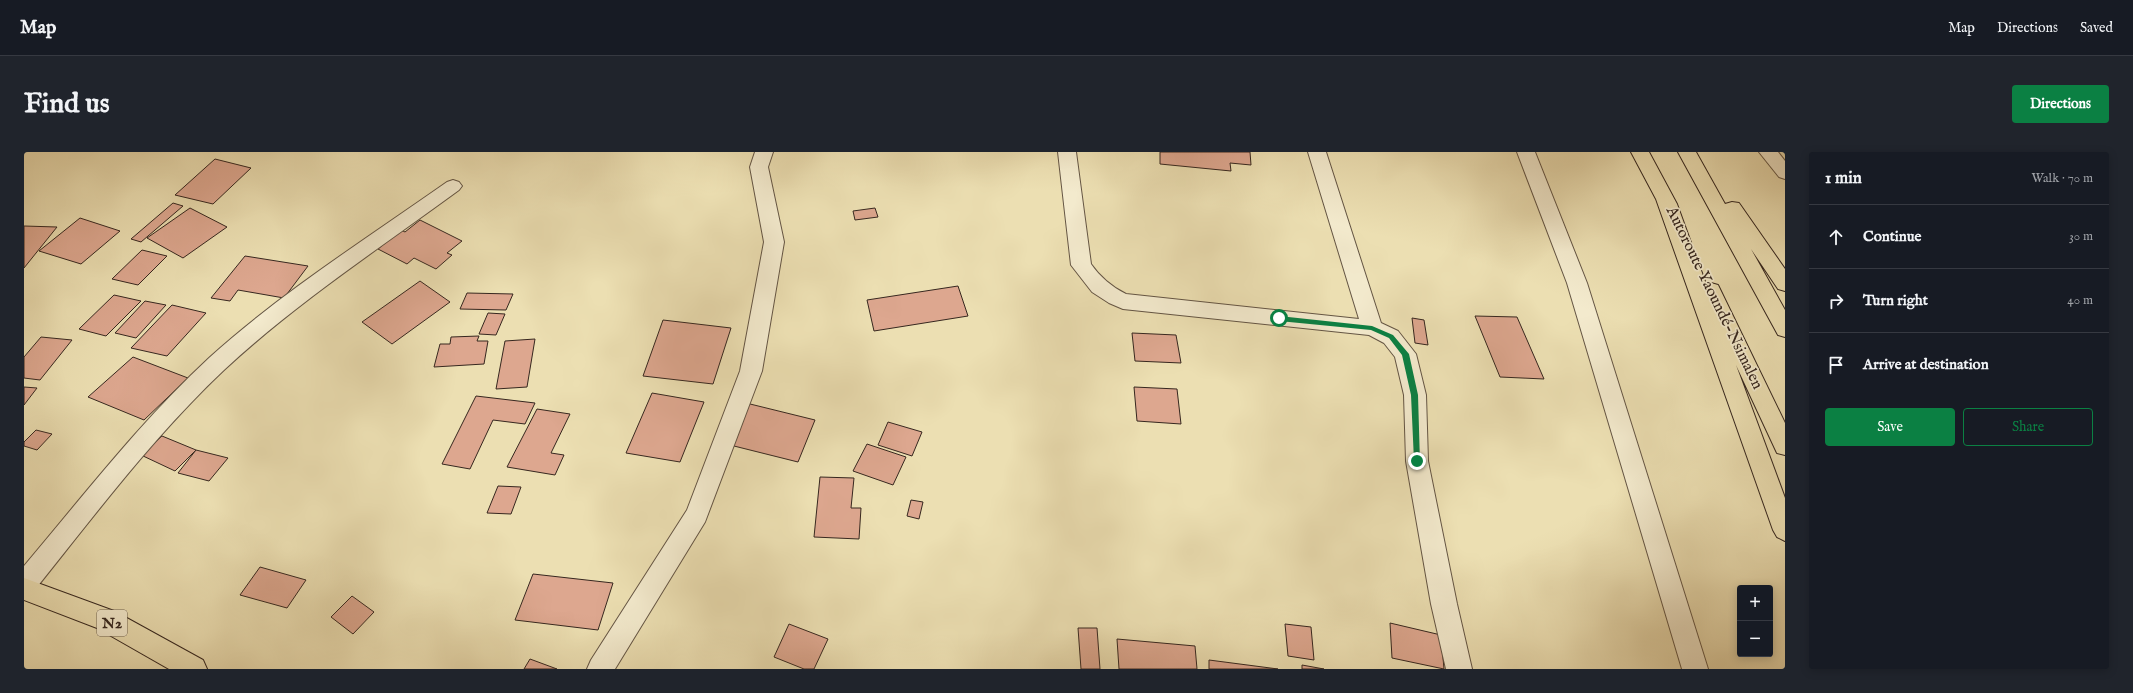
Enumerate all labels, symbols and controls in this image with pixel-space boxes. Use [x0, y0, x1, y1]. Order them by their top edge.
text: Map [20, 16, 56, 40]
text: Map [1948, 19, 1975, 37]
text: Directions [1997, 19, 2058, 37]
text: Saved [2080, 19, 2113, 37]
button: Directions [2012, 85, 2109, 123]
text: Find us [24, 87, 110, 122]
text: 1 min [1825, 168, 1862, 189]
text: Walk · 70 m [2031, 170, 2093, 187]
street label: Autoroute Yaoundé-Nsimalen [1661, 202, 1767, 393]
icon: ahead [1825, 226, 1847, 248]
text: Continue [1863, 227, 1921, 246]
text: 30 m [2069, 228, 2093, 245]
icon: right [1825, 290, 1847, 312]
text: Turn right [1863, 291, 1928, 310]
text: 40 m [2067, 292, 2093, 309]
route start [1270, 309, 1288, 327]
icon: arrive [1825, 354, 1847, 376]
text: Arrive at destination [1863, 355, 1989, 374]
button: Save [1825, 408, 1955, 446]
button: Share [1963, 408, 2093, 446]
route end [1408, 452, 1426, 470]
map controls [1737, 585, 1773, 657]
button: + [1737, 585, 1773, 621]
road number: N2 [97, 610, 127, 636]
button: − [1737, 621, 1773, 657]

